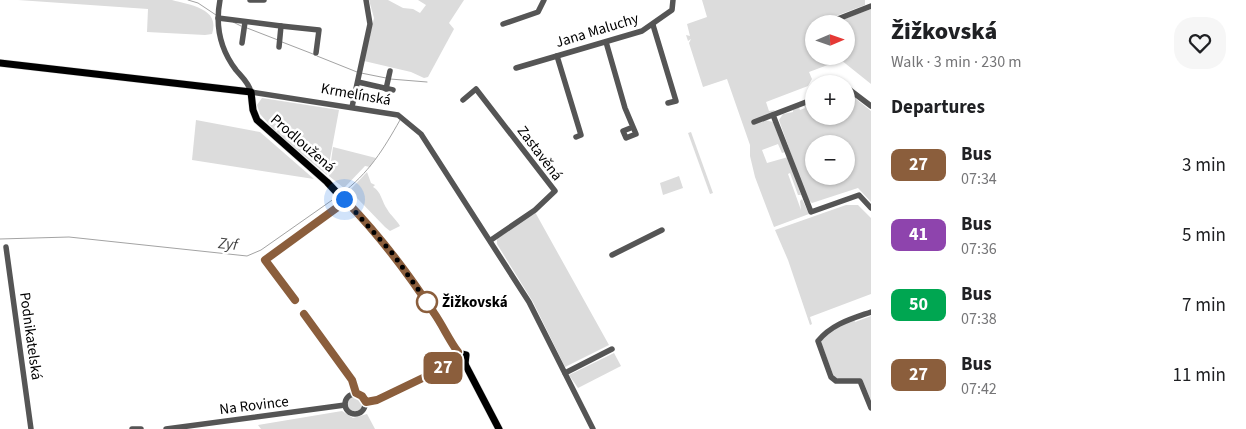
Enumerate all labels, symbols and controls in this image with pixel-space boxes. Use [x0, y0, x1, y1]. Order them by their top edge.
street label: Jana Maluchy [553, 8, 641, 53]
text: Žižkovská [891, 14, 997, 49]
north arrow [805, 15, 855, 65]
map controls [805, 15, 855, 185]
button: heart [1174, 17, 1226, 69]
text: Walk · 3 min · 230 m [891, 51, 1022, 73]
button: + [805, 75, 855, 125]
street label: Krmelínská [319, 78, 393, 111]
text: Departures [891, 94, 985, 121]
street label: Prodloužená [266, 109, 340, 177]
street label: Zastavěná [512, 121, 567, 185]
button: − [805, 135, 855, 185]
text: Bus [961, 141, 992, 168]
text: 27 [909, 152, 928, 177]
text: 3 min [1182, 152, 1226, 179]
text: 07:34 [961, 168, 997, 190]
your location [332, 187, 357, 212]
text: Bus [961, 211, 992, 238]
text: 41 [909, 222, 928, 247]
text: 5 min [1182, 222, 1226, 249]
water label: Zyf [216, 232, 241, 256]
text: 07:36 [961, 238, 997, 260]
text: Bus [961, 281, 992, 308]
street label: Podnikatelská [14, 291, 47, 381]
marker: Žižkovská [416, 291, 438, 313]
place label: Žižkovská [442, 292, 508, 313]
text: 50 [909, 292, 928, 317]
text: 7 min [1182, 292, 1226, 319]
text: 07:38 [961, 308, 997, 330]
text: Bus [961, 351, 992, 378]
line badge: 27 [420, 352, 466, 384]
text: 27 [433, 355, 453, 380]
text: 27 [909, 362, 928, 387]
text: 11 min [1172, 362, 1226, 389]
text: 07:42 [961, 378, 997, 400]
street label: Na Rovince [218, 391, 290, 420]

